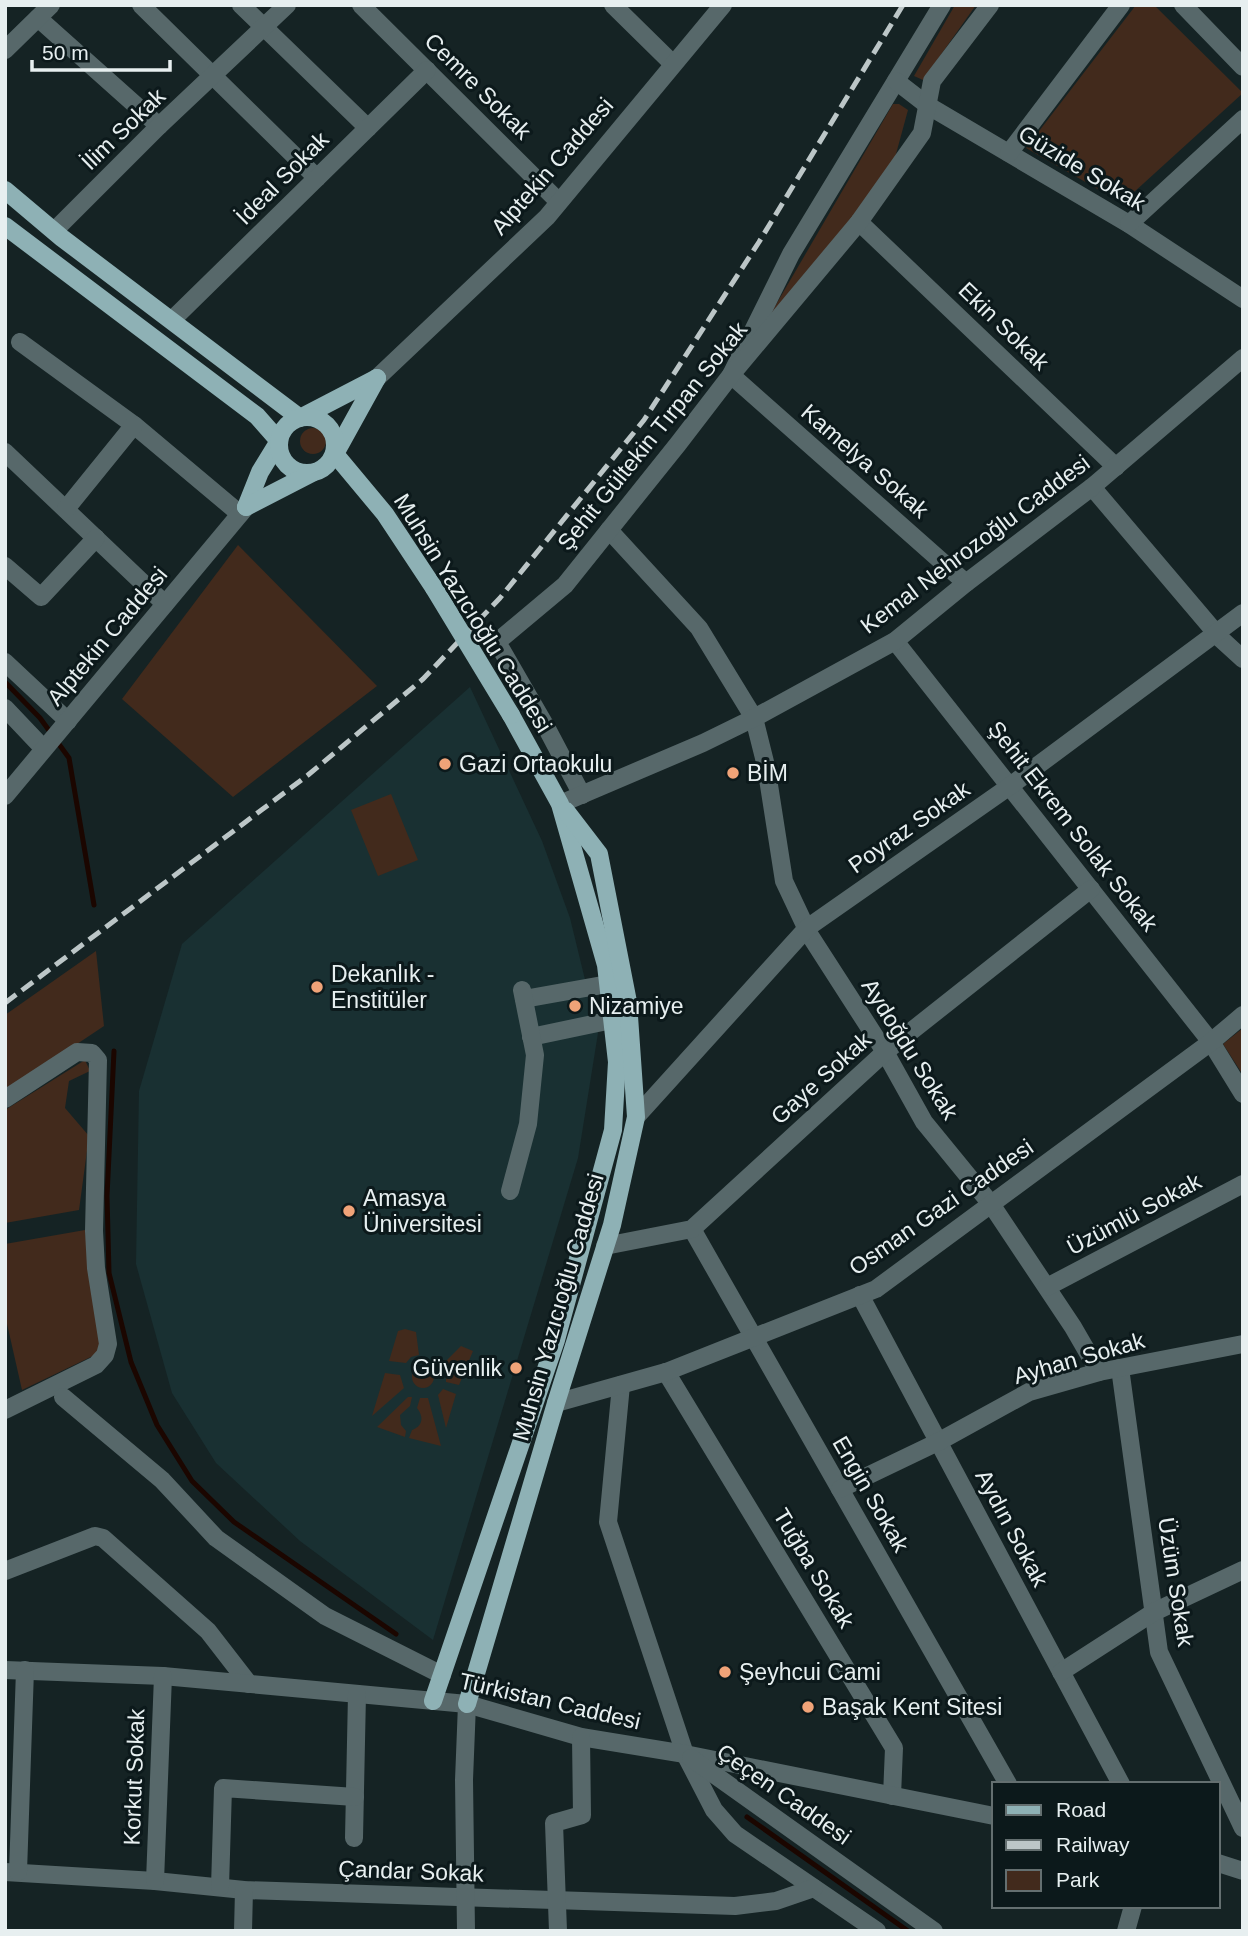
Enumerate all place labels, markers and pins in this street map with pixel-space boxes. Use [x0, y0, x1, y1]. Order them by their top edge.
place label: Gazi Ortaokulu [459, 751, 612, 777]
marker: Gazi Ortaokulu [437, 756, 453, 772]
place label: BİM [747, 760, 788, 786]
marker: BİM [725, 765, 741, 781]
place label: Dekanlık - Enstitüler [331, 961, 435, 1013]
marker: Dekanlık - Enstitüler [309, 979, 325, 995]
place label: Nizamiye [589, 993, 684, 1019]
marker: Nizamiye [567, 998, 583, 1014]
place label: Amasya Üniversitesi [363, 1185, 482, 1237]
marker: Amasya Üniversitesi [341, 1203, 357, 1219]
place label: Güvenlik [413, 1355, 503, 1381]
marker: Güvenlik [508, 1360, 524, 1376]
place label: Şeyhcui Cami [739, 1659, 881, 1685]
marker: Şeyhcui Cami [717, 1664, 733, 1680]
place label: Başak Kent Sitesi [822, 1694, 1002, 1720]
marker: Başak Kent Sitesi [800, 1699, 816, 1715]

